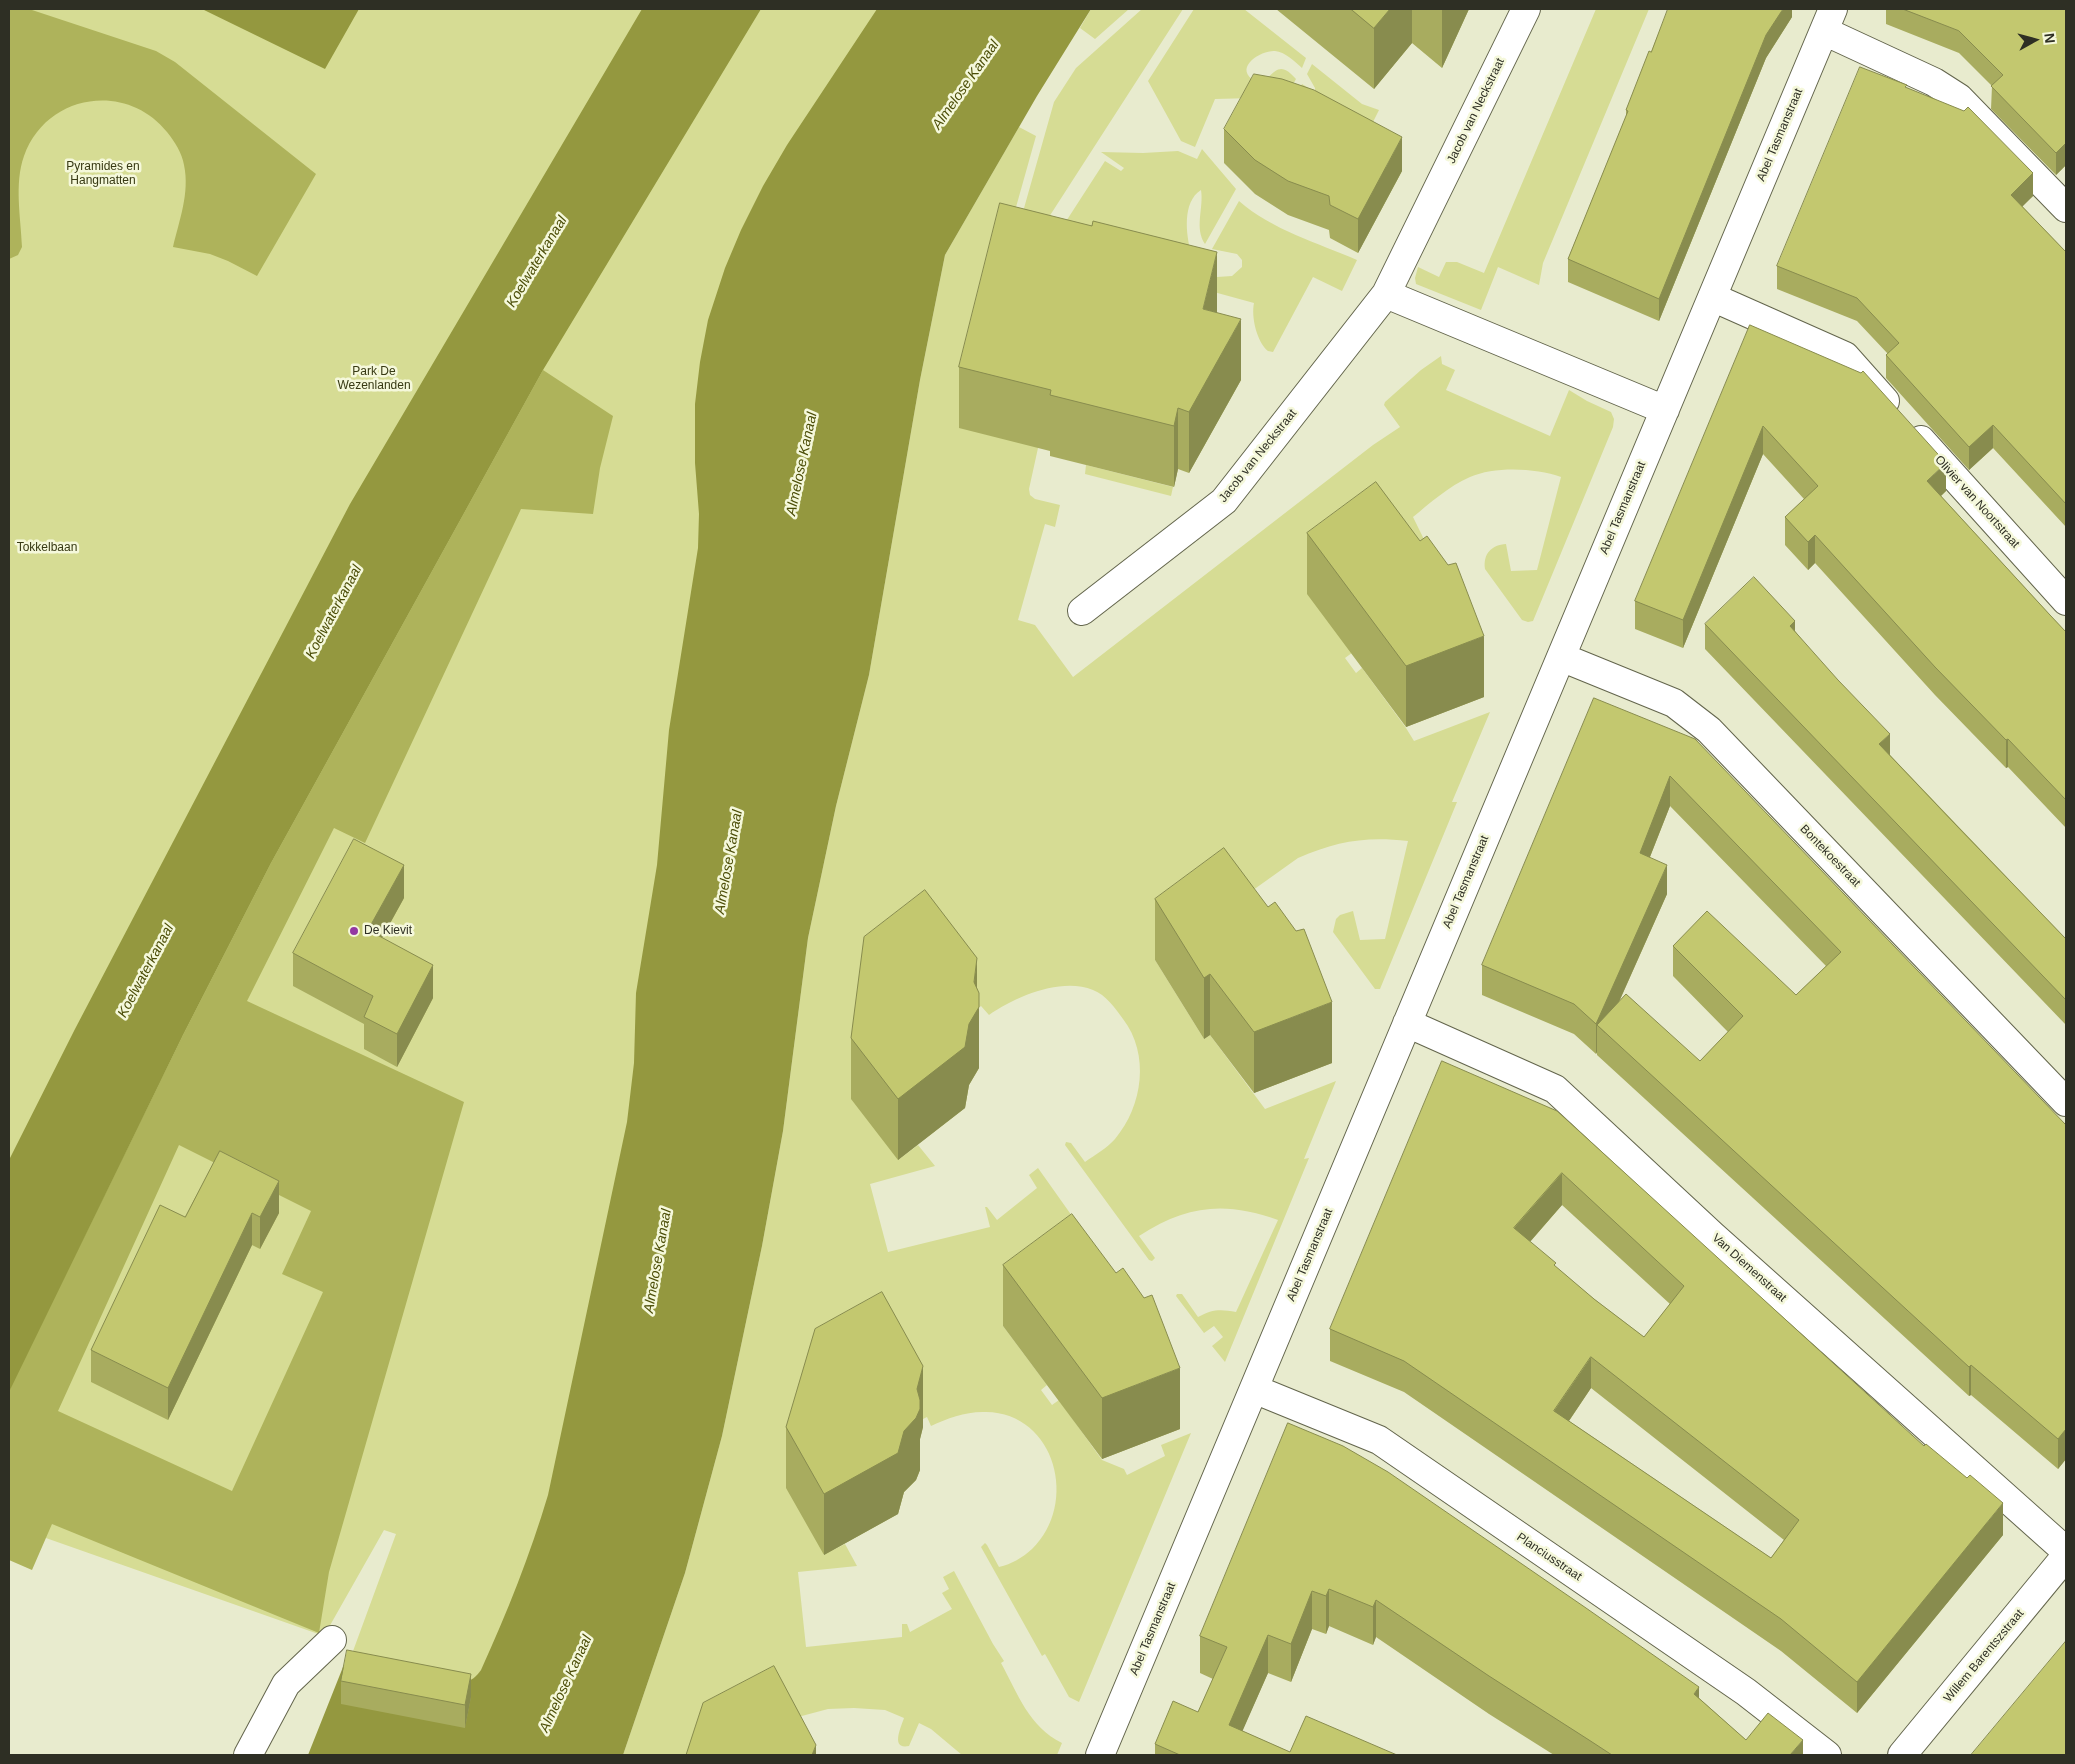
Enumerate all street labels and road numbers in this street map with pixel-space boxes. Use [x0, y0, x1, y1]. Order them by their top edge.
street label: Jacob van Neckstraat [1444, 56, 1508, 166]
street label: Abel Tasmanstraat [1754, 86, 1806, 184]
street label: Jacob van Neckstraat [1216, 407, 1300, 505]
street label: Olivier van Noortstraat [1932, 453, 2022, 551]
street label: Abel Tasmanstraat [1597, 459, 1649, 557]
street label: Bontekoestraat [1797, 822, 1863, 890]
street label: Abel Tasmanstraat [1440, 833, 1492, 931]
street label: Abel Tasmanstraat [1284, 1206, 1336, 1304]
street label: Van Diemenstraat [1709, 1231, 1789, 1305]
street label: Planciusstraat [1514, 1530, 1584, 1584]
street label: Abel Tasmanstraat [1127, 1580, 1179, 1678]
street label: Willem Barentszstraat [1941, 1607, 2027, 1705]

